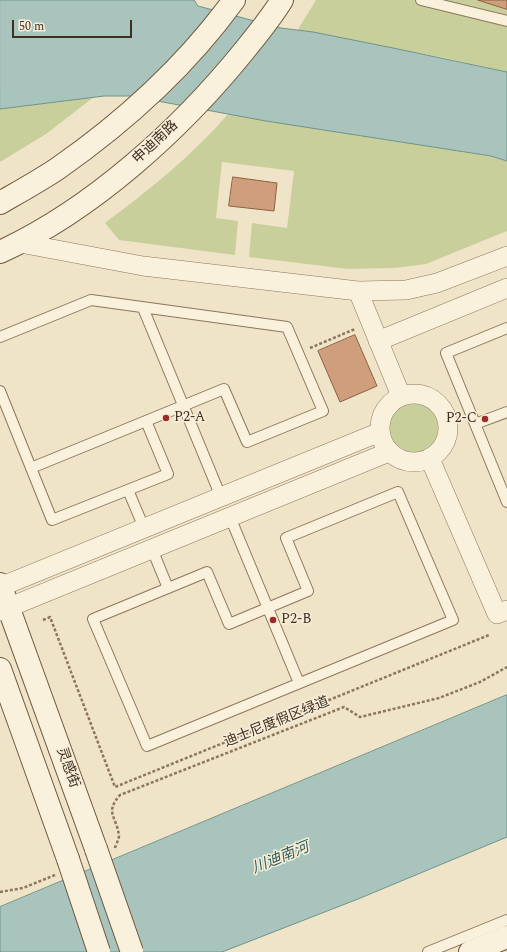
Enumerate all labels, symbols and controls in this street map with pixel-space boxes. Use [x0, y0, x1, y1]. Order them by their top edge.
scale bar [14, 12, 134, 38]
text: 50 m [19, 17, 44, 36]
street label: 申迪南路 [130, 118, 182, 168]
place label: P2-A [174, 410, 205, 426]
place label: P2-C [446, 411, 477, 427]
marker: P2-A [161, 413, 171, 423]
marker: P2-C [480, 414, 490, 424]
place label: P2-B [281, 612, 311, 628]
marker: P2-B [268, 615, 278, 625]
street label: 迪士尼度假区绿道 [222, 694, 332, 752]
street label: 灵感街 [52, 745, 82, 791]
water label: 川迪南河 [250, 839, 312, 879]

